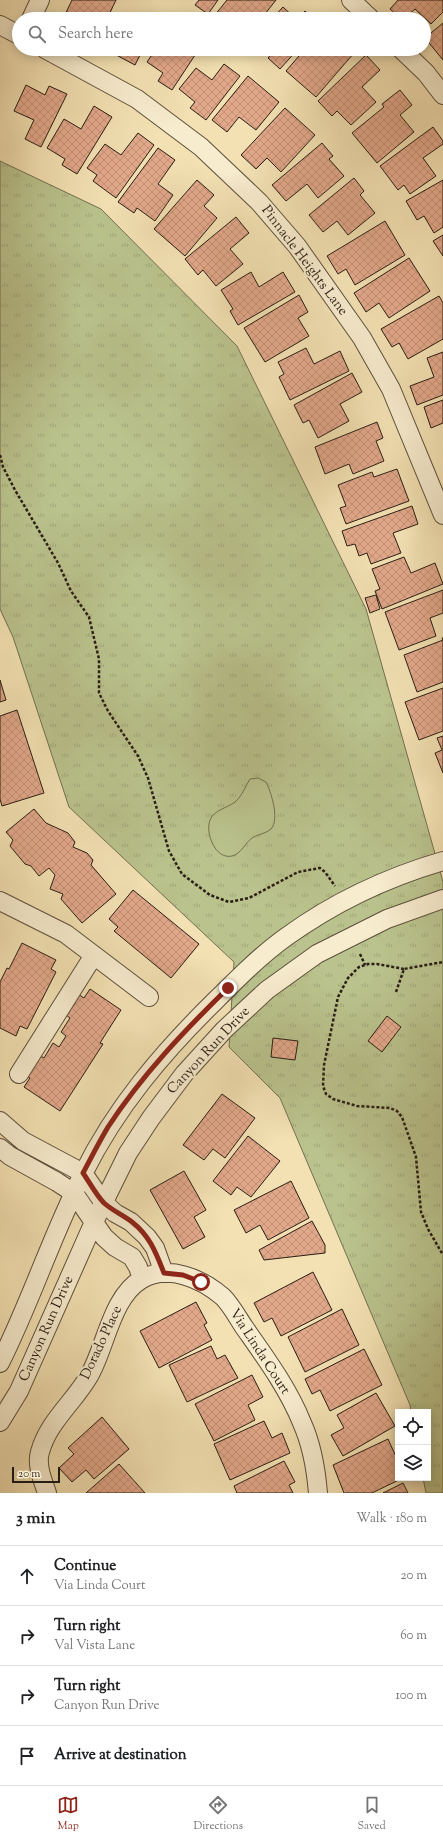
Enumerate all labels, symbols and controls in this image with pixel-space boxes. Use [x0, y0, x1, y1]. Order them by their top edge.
search box [12, 12, 431, 56]
icon: search [26, 23, 48, 45]
text: Search here [58, 24, 133, 45]
street label: Pinnacle Heights Lane [256, 202, 352, 320]
route end [219, 979, 237, 997]
street label: Canyon Run Drive [163, 1003, 255, 1099]
street label: Canyon Run Drive [15, 1273, 79, 1385]
route start [192, 1273, 210, 1291]
street label: Dorado Place [76, 1303, 128, 1383]
street label: Via Linda Court [224, 1305, 294, 1399]
map controls [395, 1409, 431, 1481]
button: locate [395, 1409, 431, 1445]
button: layers [395, 1445, 431, 1481]
scale bar [12, 1465, 60, 1484]
text: 20 m [18, 1466, 40, 1482]
text: 3 min [16, 1507, 55, 1531]
text: Walk · 180 m [356, 1510, 427, 1528]
text: Continue [54, 1556, 116, 1577]
icon: ahead [16, 1565, 38, 1587]
text: 20 m [401, 1567, 427, 1585]
text: Via Linda Court [54, 1577, 145, 1595]
text: Turn right [54, 1616, 120, 1637]
icon: right [16, 1625, 38, 1647]
text: 60 m [400, 1627, 427, 1645]
text: Val Vista Lane [54, 1637, 135, 1655]
text: Turn right [54, 1676, 120, 1697]
icon: right [16, 1685, 38, 1707]
text: 100 m [395, 1687, 427, 1705]
text: Canyon Run Drive [54, 1697, 160, 1715]
icon: arrive [16, 1745, 38, 1767]
text: Arrive at destination [54, 1745, 187, 1766]
tab: Map [57, 1794, 79, 1834]
tab: Directions [194, 1794, 243, 1834]
tab: Saved [358, 1794, 386, 1834]

